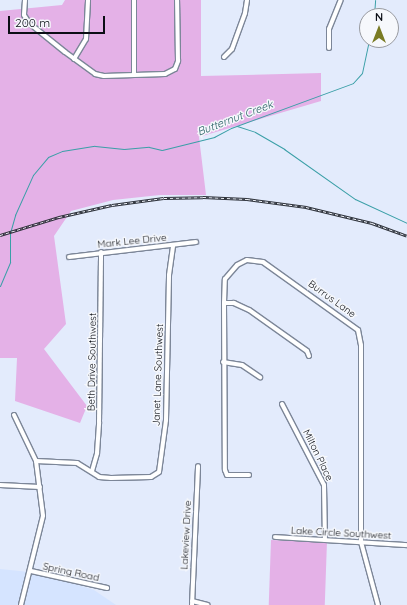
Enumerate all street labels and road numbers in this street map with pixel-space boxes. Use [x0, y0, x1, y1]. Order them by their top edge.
street label: Mark Lee Drive [97, 231, 167, 251]
street label: Burrus Lane [306, 278, 358, 320]
street label: Beth Drive Southwest [85, 313, 99, 411]
street label: Janet Lane Southwest [150, 324, 166, 426]
street label: Milton Place [300, 427, 336, 483]
street label: Lakeview Drive [178, 500, 194, 570]
street label: Lake Circle Southwest [290, 524, 392, 542]
street label: Spring Road [42, 560, 100, 584]

